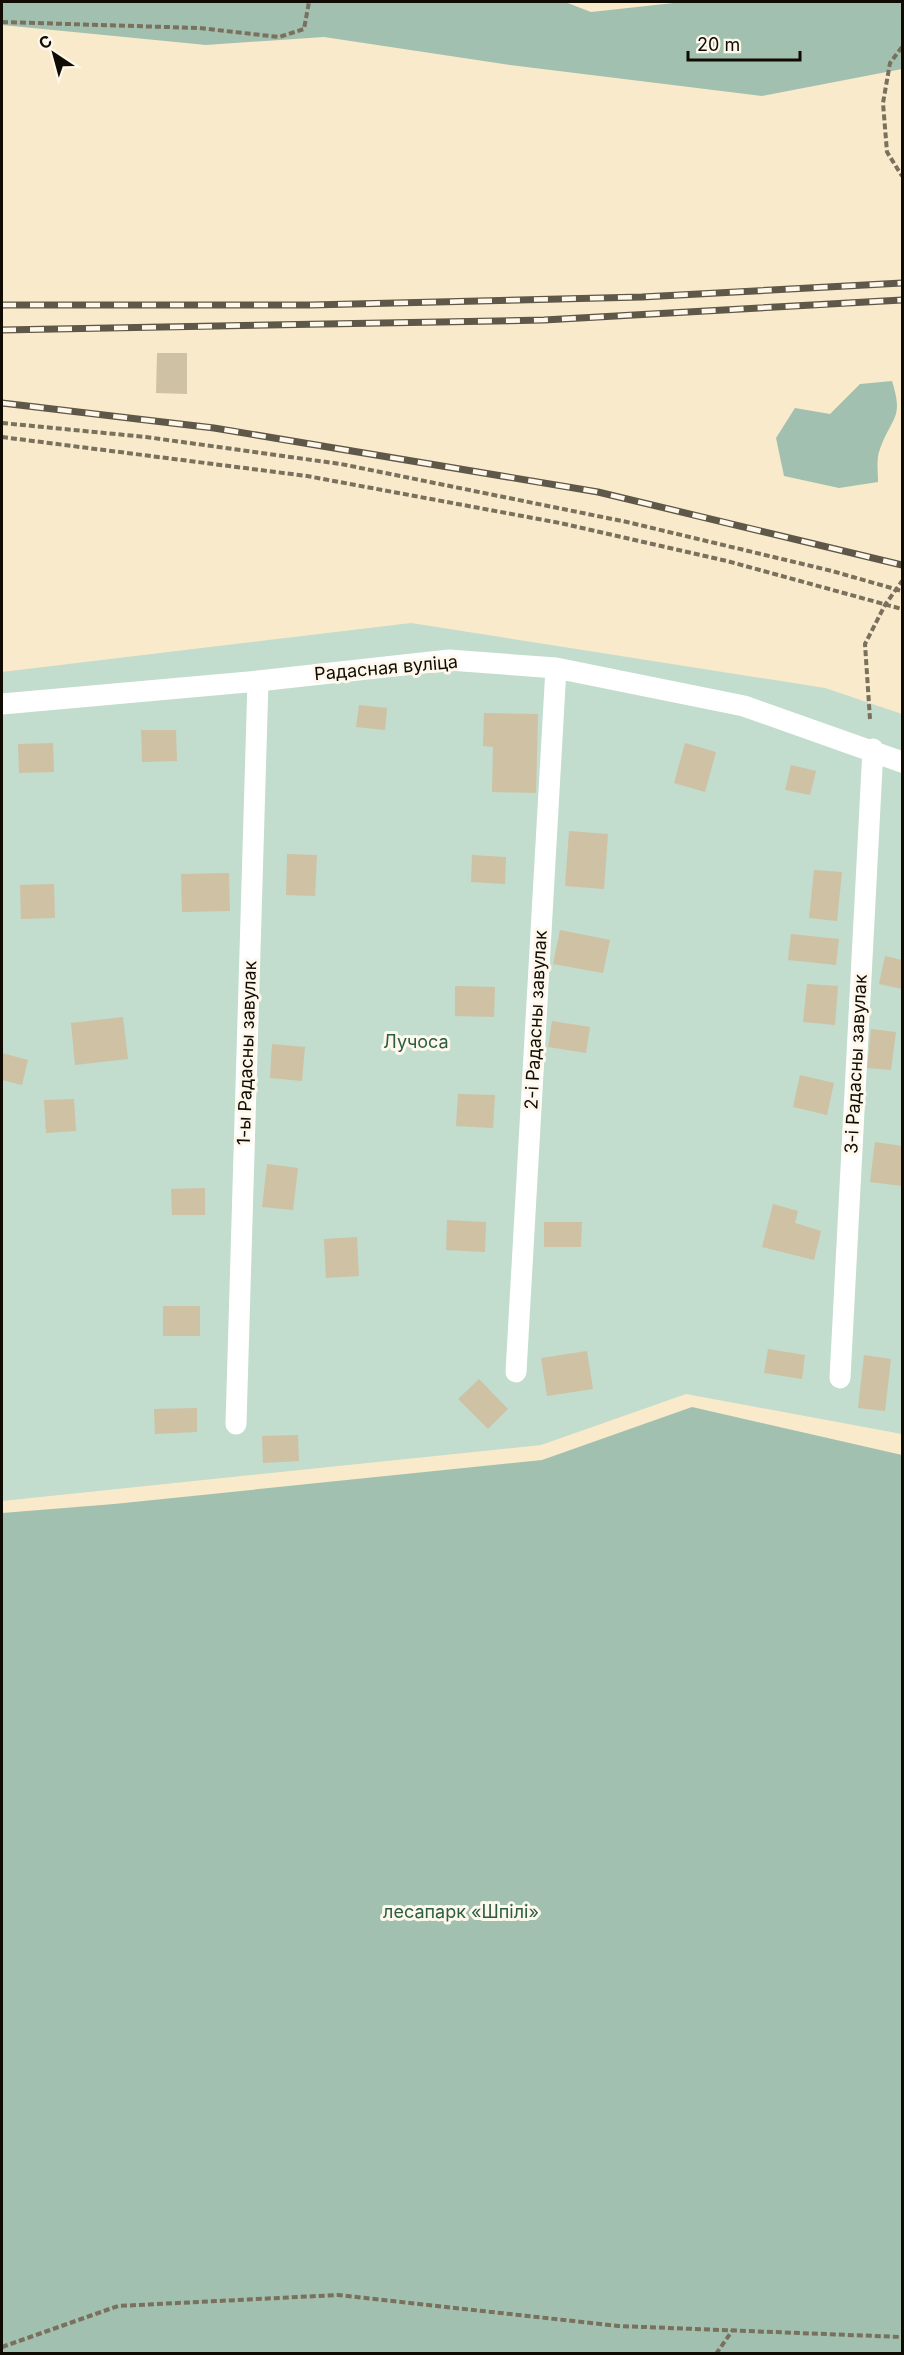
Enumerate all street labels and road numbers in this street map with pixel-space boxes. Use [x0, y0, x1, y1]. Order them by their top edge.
street label: Радасная вуліца [313, 651, 459, 684]
street label: 2-і Радасны завулак [520, 929, 551, 1110]
street label: 1-ы Радасны завулак [233, 960, 260, 1146]
street label: 3-і Радасны завулак [840, 973, 871, 1154]

